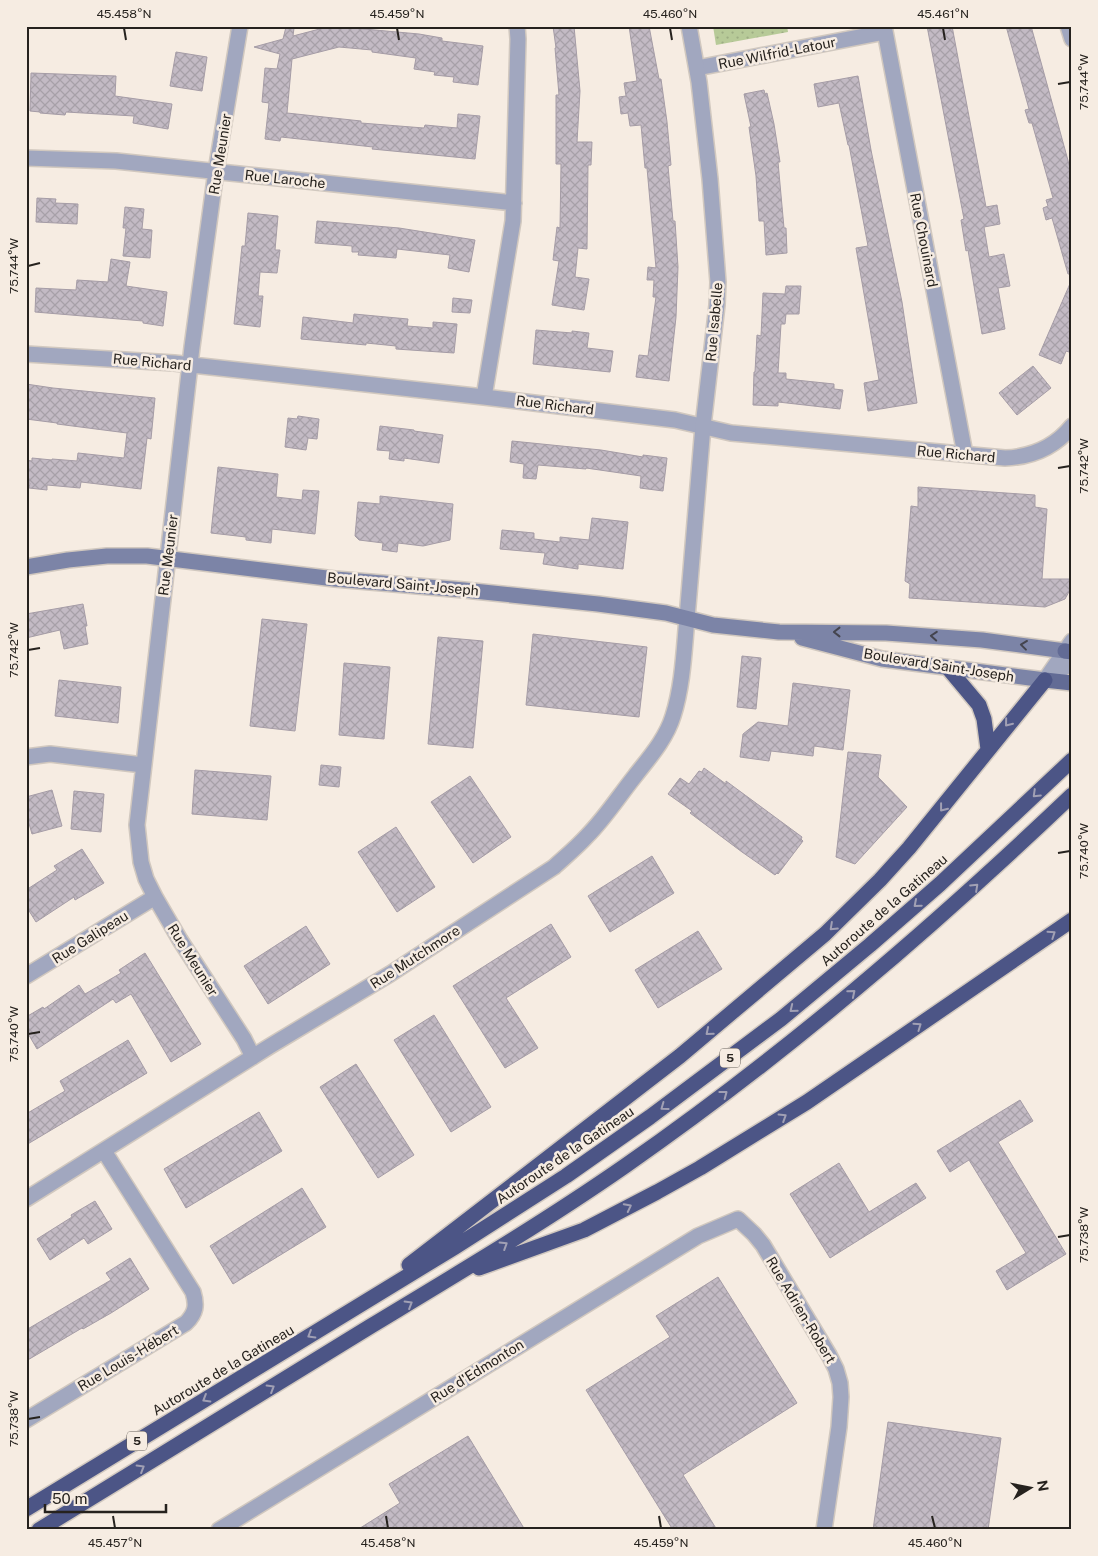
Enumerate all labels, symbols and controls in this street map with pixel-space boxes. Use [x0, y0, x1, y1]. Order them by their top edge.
text: 45.458°N [96, 7, 152, 21]
text: 45.459°N [370, 7, 424, 21]
text: 45.460°N [643, 7, 697, 21]
text: 45.461°N [917, 7, 969, 21]
street label: Rue Wilfrid-Latour [717, 34, 837, 72]
text: 75.744°W [1077, 53, 1091, 110]
street label: Rue Meunier [206, 112, 234, 196]
street label: Rue Laroche [244, 167, 326, 191]
street label: Rue Chouinard [907, 192, 941, 288]
text: 75.744°W [7, 237, 21, 294]
street label: Rue Isabelle [703, 282, 725, 362]
street label: Rue Richard [112, 351, 192, 373]
street label: Rue Richard [515, 392, 595, 418]
text: 75.742°W [1077, 438, 1091, 494]
street label: Rue Richard [916, 443, 996, 465]
street label: Rue Meunier [155, 513, 181, 597]
street label: Boulevard Saint-Joseph [327, 569, 479, 599]
text: 75.742°W [7, 622, 21, 678]
one-way arrow [833, 627, 840, 637]
one-way arrow [930, 631, 938, 642]
one-way arrow [1019, 640, 1027, 651]
street label: Boulevard Saint-Joseph [863, 645, 1015, 685]
one-way arrow [1005, 718, 1014, 727]
one-way arrow [1033, 788, 1042, 797]
one-way arrow [940, 802, 949, 811]
text: 75.740°W [1077, 823, 1091, 879]
street label: Autoroute de la Gatineau [818, 851, 950, 969]
one-way arrow [969, 884, 978, 893]
one-way arrow [914, 898, 923, 907]
street label: Rue Galipeau [49, 907, 131, 967]
street label: Rue Meunier [164, 921, 222, 999]
one-way arrow [830, 921, 839, 930]
street label: Rue Mutchmore [367, 922, 463, 992]
one-way arrow [1046, 931, 1056, 940]
one-way arrow [846, 991, 855, 999]
one-way arrow [790, 1003, 799, 1011]
text: 75.740°W [7, 1006, 21, 1062]
one-way arrow [912, 1023, 922, 1032]
one-way arrow [706, 1026, 715, 1035]
road number: 5 [720, 1048, 740, 1068]
one-way arrow [718, 1091, 728, 1100]
one-way arrow [660, 1101, 670, 1110]
street label: Autoroute de la Gatineau [493, 1103, 637, 1207]
one-way arrow [778, 1114, 787, 1124]
one-way arrow [622, 1204, 631, 1214]
text: 75.738°W [1077, 1206, 1091, 1263]
one-way arrow [499, 1242, 508, 1252]
street label: Rue Adrien-Robert [763, 1254, 839, 1366]
one-way arrow [403, 1300, 412, 1310]
street label: Autoroute de la Gatineau [149, 1321, 297, 1419]
street label: Rue Louis-Hébert [75, 1322, 181, 1394]
one-way arrow [307, 1329, 316, 1338]
street label: Rue d'Edmonton [428, 1336, 526, 1406]
one-way arrow [265, 1385, 274, 1395]
text: 75.738°W [7, 1390, 21, 1447]
one-way arrow [203, 1393, 212, 1402]
road number: 5 [127, 1432, 147, 1450]
one-way arrow [135, 1464, 144, 1474]
north arrow [1006, 1464, 1056, 1514]
text: N [1034, 1479, 1052, 1493]
scale bar [45, 1481, 166, 1513]
text: 50 m [52, 1490, 87, 1507]
text: 45.457°N [88, 1536, 142, 1550]
text: 45.458°N [360, 1536, 416, 1550]
text: 45.459°N [634, 1536, 688, 1550]
text: 45.460°N [908, 1536, 962, 1550]

